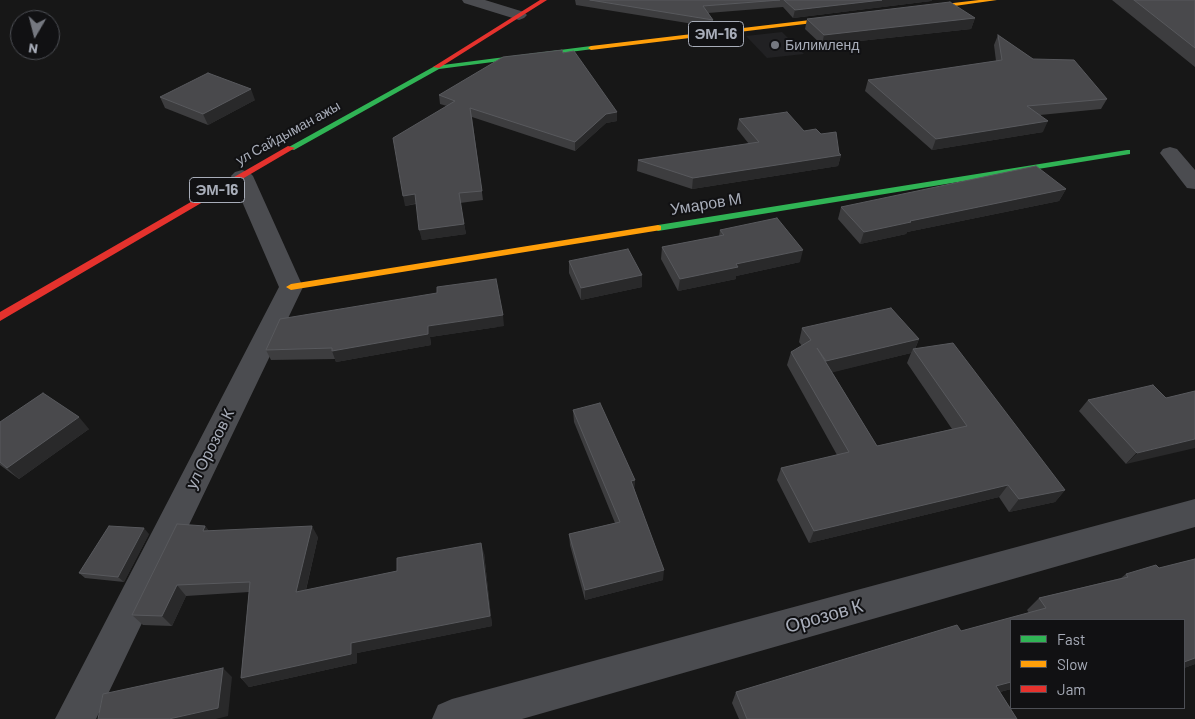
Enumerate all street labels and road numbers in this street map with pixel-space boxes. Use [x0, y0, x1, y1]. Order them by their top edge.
road number: ЭМ-16 [688, 22, 744, 46]
street label: ул Сайдыман ажы [233, 97, 343, 169]
road number: ЭМ-16 [190, 178, 244, 202]
street label: Умаров М [669, 189, 743, 219]
street label: ул Орозов К [182, 406, 238, 492]
street label: Орозов К [783, 594, 865, 638]

